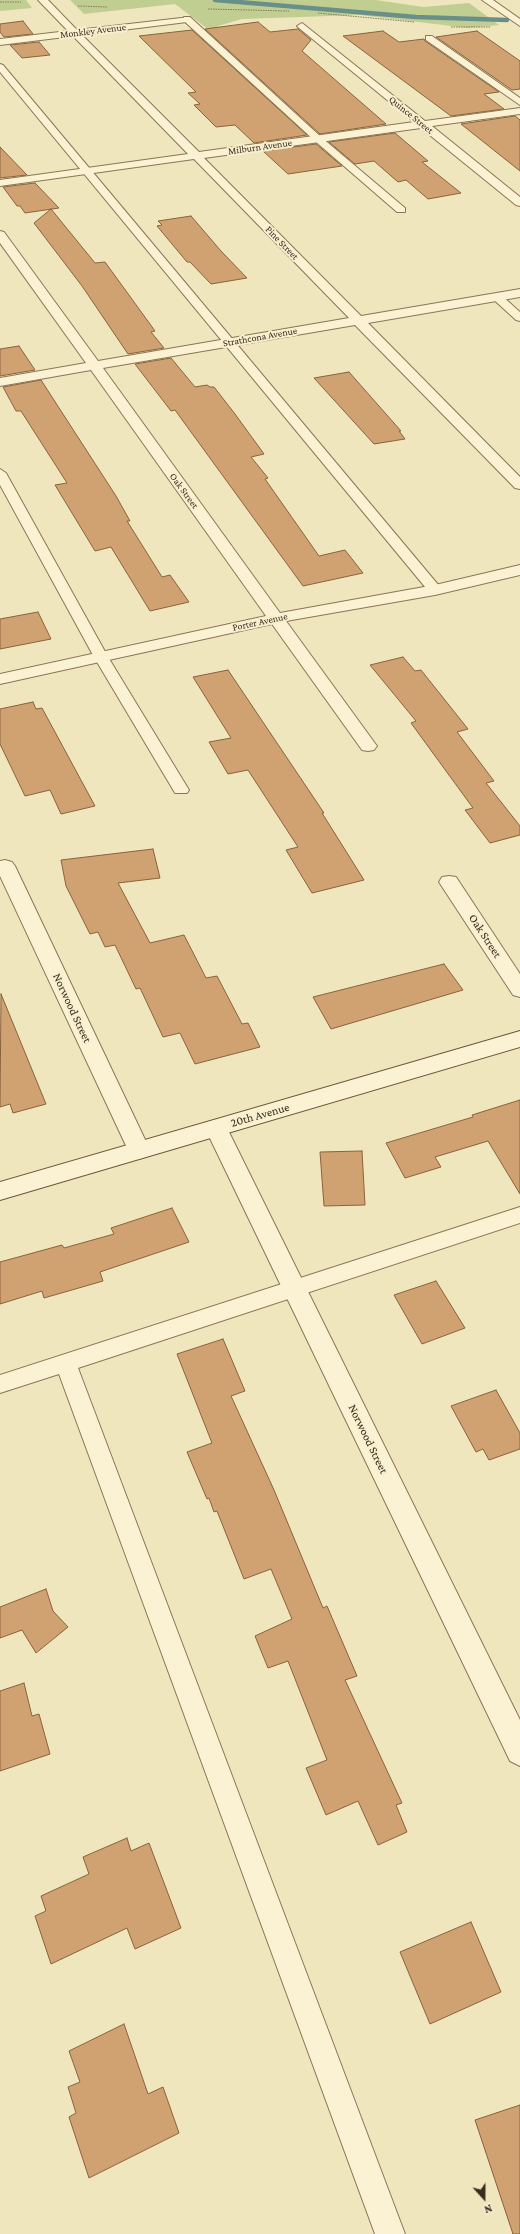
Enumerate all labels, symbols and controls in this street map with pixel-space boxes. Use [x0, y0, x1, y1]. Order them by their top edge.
street label: Monkley Avenue [59, 21, 127, 41]
street label: Quince Street [386, 93, 436, 137]
street label: Milburn Avenue [227, 137, 293, 157]
street label: Pine Street [263, 223, 301, 263]
street label: Strathcona Avenue [222, 325, 298, 349]
street label: Oak Street [167, 471, 201, 511]
street label: Porter Avenue [231, 610, 289, 634]
street label: Oak Street [465, 911, 505, 961]
street label: Norwood Street [50, 971, 94, 1045]
street label: 20th Avenue [229, 1100, 291, 1130]
street label: Norwood Street [345, 1402, 391, 1476]
north arrow [464, 2178, 504, 2218]
text: N [483, 2202, 494, 2216]

